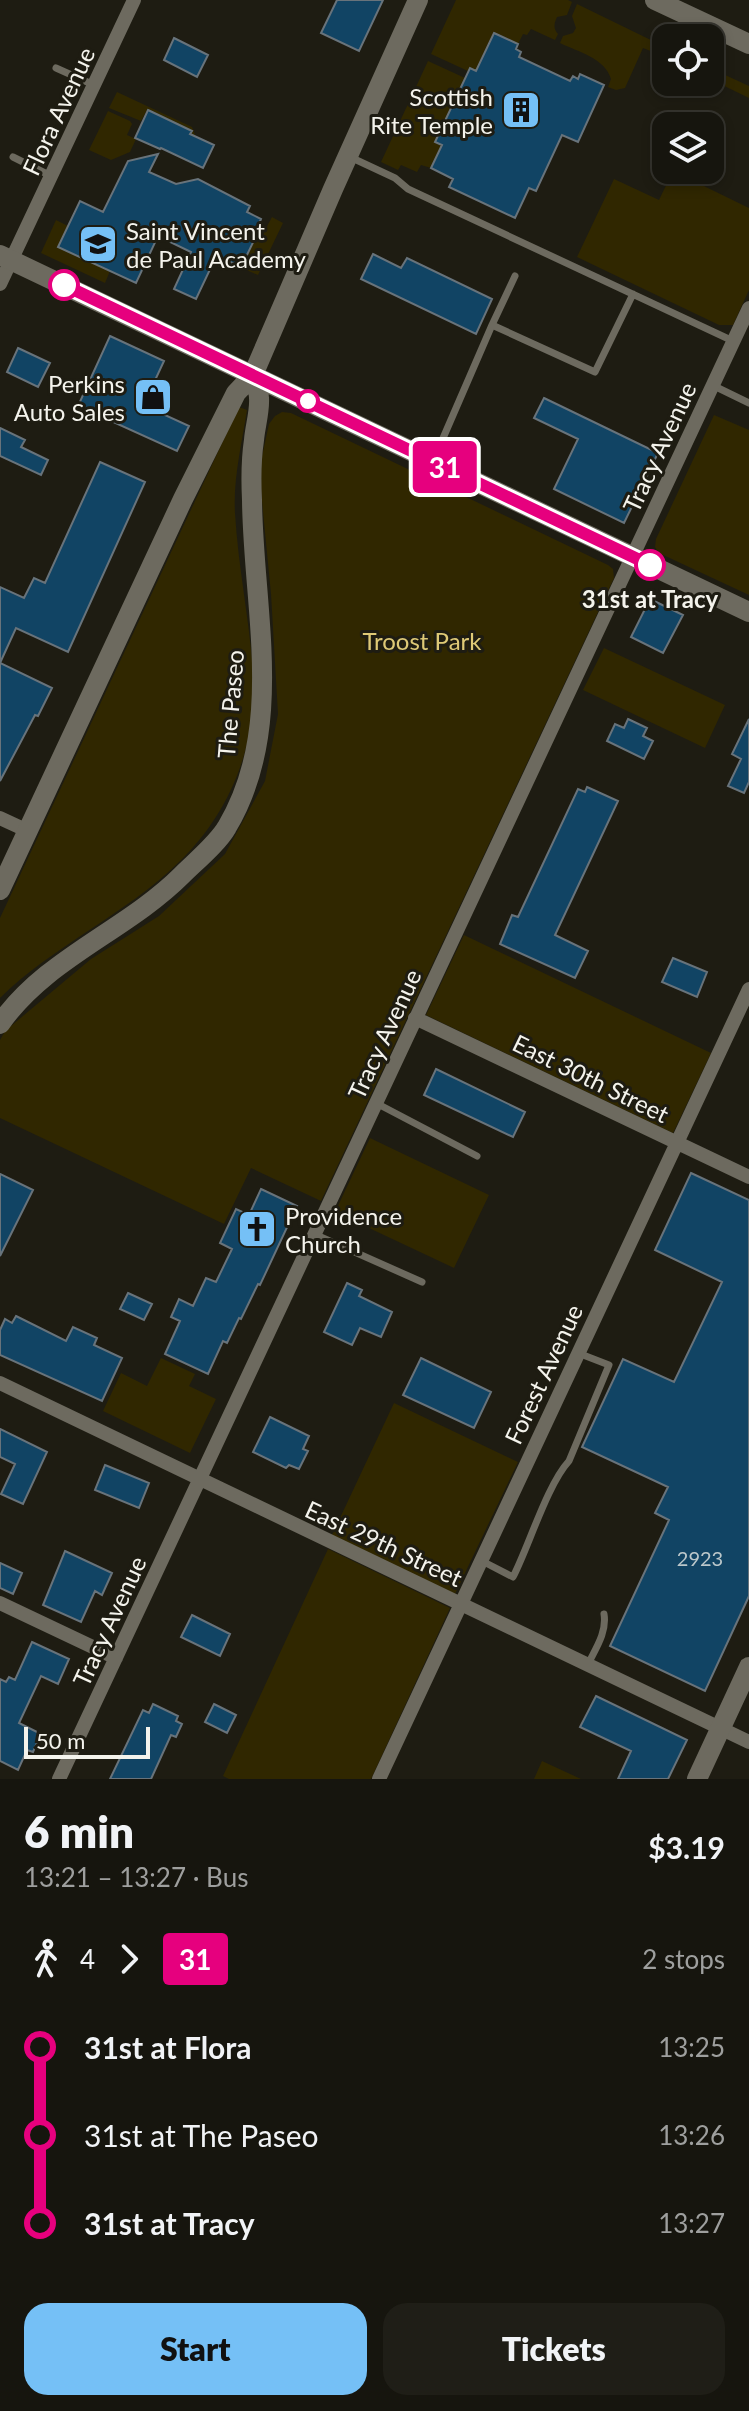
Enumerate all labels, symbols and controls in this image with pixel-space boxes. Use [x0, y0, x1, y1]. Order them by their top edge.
map controls [652, 24, 724, 184]
button: locate [652, 24, 724, 96]
street label: Flora Avenue [16, 42, 100, 180]
place label: Scottish Rite Temple [370, 82, 493, 139]
building icon: Scottish Rite Temple [500, 89, 542, 131]
button: layers [652, 112, 724, 184]
place label: Saint Vincent de Paul Academy [126, 216, 306, 273]
school or university icon: Saint Vincent de Paul Academy [77, 223, 119, 265]
unlabelled marker [49, 270, 79, 300]
place label: Perkins Auto Sales [14, 369, 125, 426]
shop icon: Perkins Auto Sales [132, 376, 174, 418]
street label: Tracy Avenue [616, 377, 702, 517]
unlabelled marker [297, 390, 319, 412]
line badge: 31 [409, 441, 481, 493]
text: 31 [429, 450, 461, 484]
marker: 31st at Tracy [635, 550, 665, 580]
place label: 31st at Tracy [582, 584, 719, 613]
park label: Troost Park [362, 626, 482, 655]
street label: The Paseo [211, 649, 249, 759]
street label: Tracy Avenue [341, 964, 427, 1104]
street label: East 30th Street [508, 1028, 674, 1128]
place label: Providence Church [285, 1201, 402, 1258]
church icon: Providence Church [236, 1208, 278, 1250]
street label: Forest Avenue [498, 1300, 588, 1448]
street label: East 29th Street [301, 1494, 467, 1592]
house number: 2923 [677, 1546, 723, 1570]
street label: Tracy Avenue [66, 1551, 152, 1691]
scale bar [24, 1723, 150, 1759]
text: 50 m [36, 1727, 85, 1754]
text: 6 min [24, 1805, 134, 1857]
text: $3.19 [648, 1829, 725, 1865]
text: 13:21 – 13:27 · Bus [24, 1861, 248, 1893]
icon: walk [24, 1937, 68, 1981]
icon: forward [107, 1937, 151, 1981]
text: 31 [179, 1942, 212, 1976]
text: 4 [80, 1943, 95, 1975]
text: 2 stops [642, 1943, 725, 1975]
text: 31st at Flora [84, 2029, 252, 2065]
text: 13:25 [658, 2031, 725, 2063]
text: 31st at The Paseo [84, 2117, 318, 2153]
text: 13:26 [658, 2119, 725, 2151]
text: 31st at Tracy [84, 2205, 254, 2241]
text: 13:27 [658, 2207, 725, 2239]
button: Start [24, 2303, 367, 2395]
button: Tickets [383, 2303, 725, 2395]

